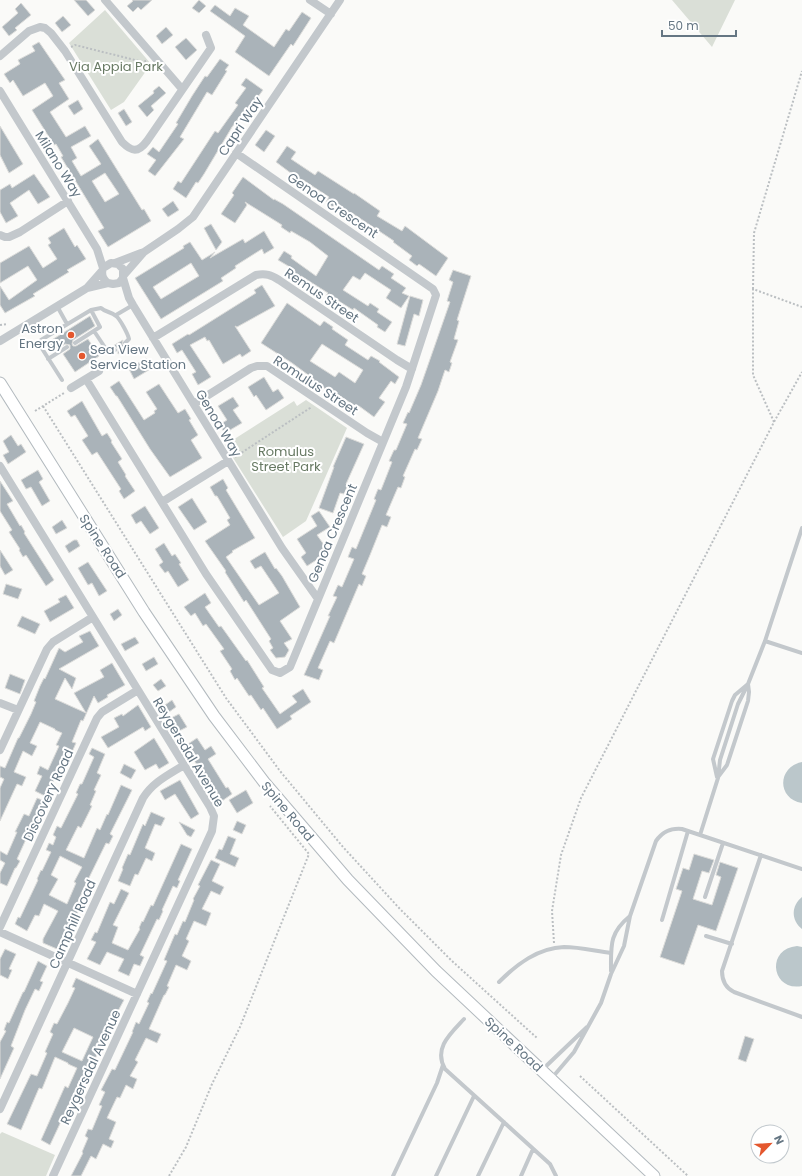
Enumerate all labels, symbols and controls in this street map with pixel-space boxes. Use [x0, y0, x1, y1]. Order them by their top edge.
scale bar [662, 12, 736, 38]
text: 50 m [668, 17, 699, 34]
park label: Via Appia Park [69, 57, 163, 76]
street label: Capri Way [214, 92, 268, 160]
street label: Milano Way [31, 127, 87, 202]
street label: Genoa Crescent [284, 168, 382, 243]
street label: Remus Street [281, 263, 363, 327]
place label: Astron Energy [19, 319, 64, 353]
marker: Astron Energy [66, 330, 76, 340]
place label: Sea View Service Station [90, 340, 186, 374]
marker: Sea View Service Station [77, 351, 87, 361]
street label: Romulus Street [270, 351, 362, 420]
street label: Genoa Way [191, 386, 247, 461]
park label: Romulus Street Park [251, 442, 321, 476]
street label: Genoa Crescent [303, 481, 362, 586]
street label: Spine Road [75, 510, 131, 582]
street label: Reygersdal Avenue [148, 694, 229, 811]
street label: Discovery Road [19, 746, 78, 845]
street label: Spine Road [257, 777, 318, 845]
street label: Camphill Road [44, 876, 101, 972]
street label: Reygersdal Avenue [55, 1007, 125, 1128]
street label: Spine Road [480, 1012, 547, 1076]
north arrow [750, 1124, 790, 1164]
text: N [770, 1133, 788, 1147]

